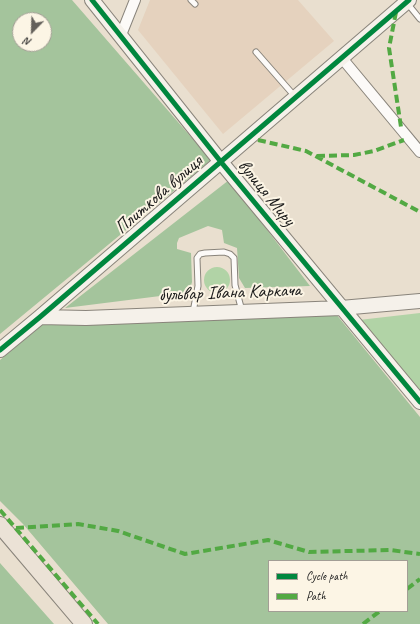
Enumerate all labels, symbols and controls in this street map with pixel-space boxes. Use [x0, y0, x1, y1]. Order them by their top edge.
north arrow [12, 12, 52, 52]
text: N [22, 34, 34, 50]
street label: Плиткова вулиця [110, 151, 208, 239]
street label: вулиця Миру [232, 155, 300, 231]
street label: бульвар Івана Каркача [158, 279, 302, 307]
legend [268, 560, 408, 612]
text: Cycle path [306, 568, 348, 584]
text: Path [306, 588, 326, 604]

